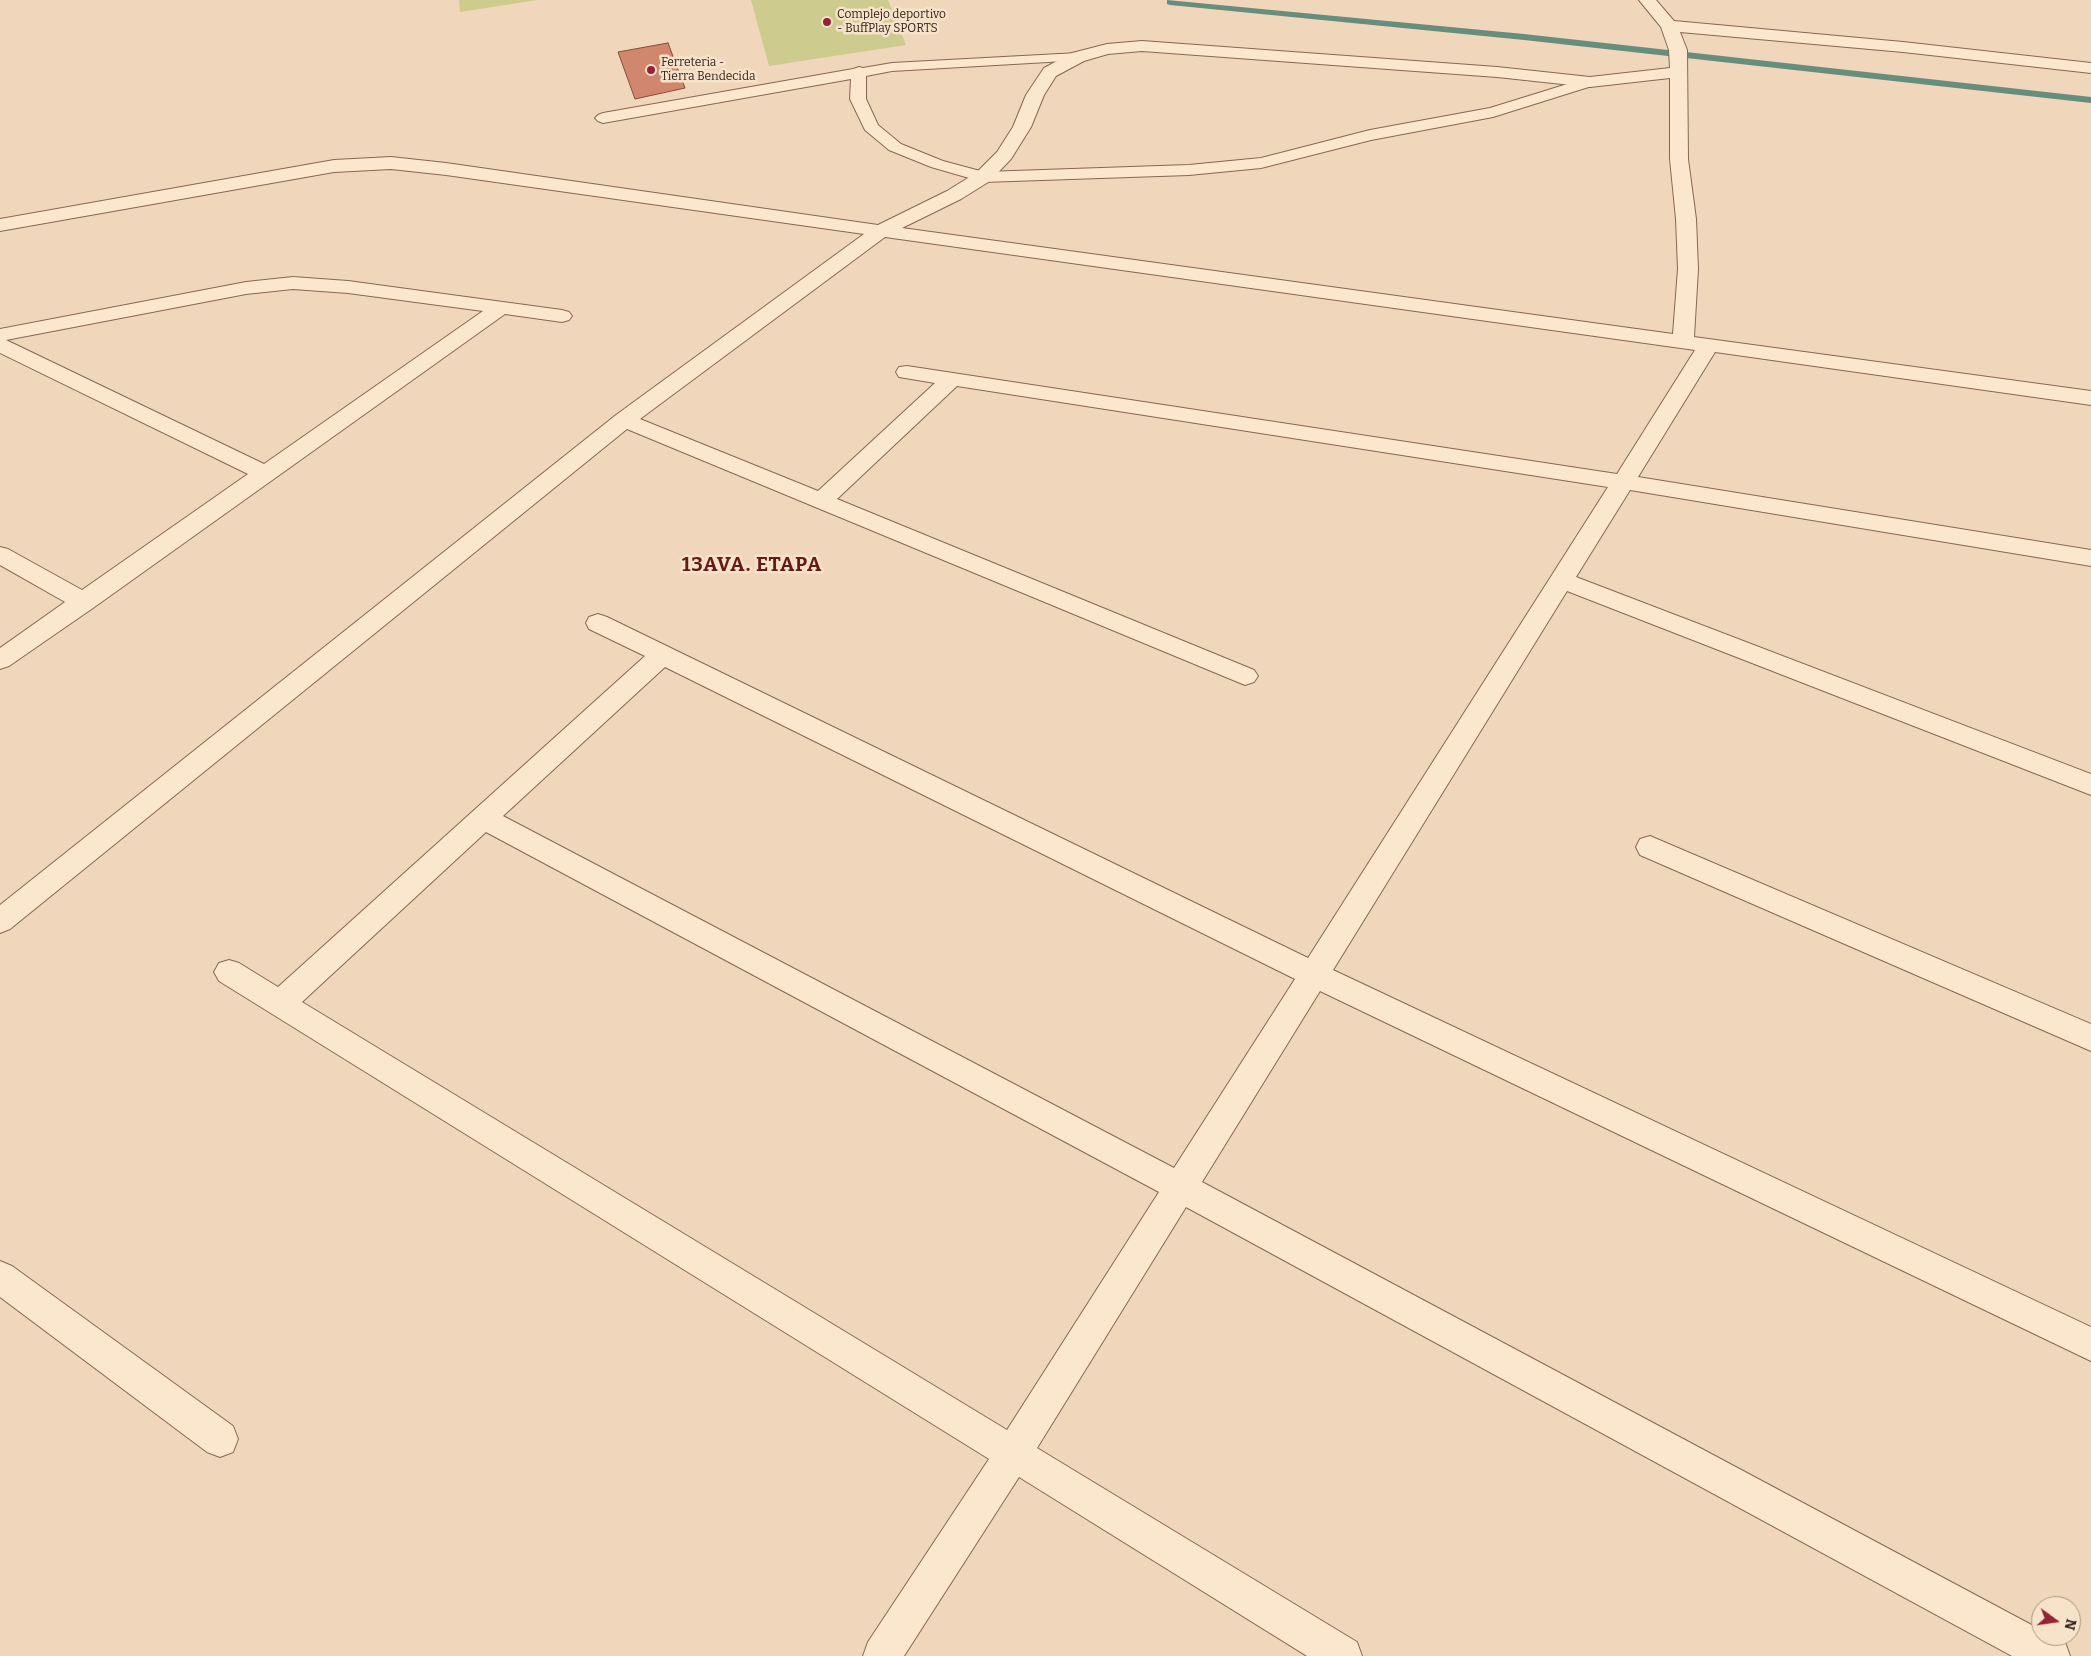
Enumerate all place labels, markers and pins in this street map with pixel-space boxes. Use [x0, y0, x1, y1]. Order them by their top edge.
place label: Complejo deportivo - BuffPlay SPORTS [837, 8, 946, 36]
marker: Complejo deportivo - BuffPlay SPORTS [821, 16, 833, 28]
place label: Ferreteria - Tierra Bendecida [661, 56, 755, 84]
marker: Ferreteria - Tierra Bendecida [645, 64, 657, 76]

